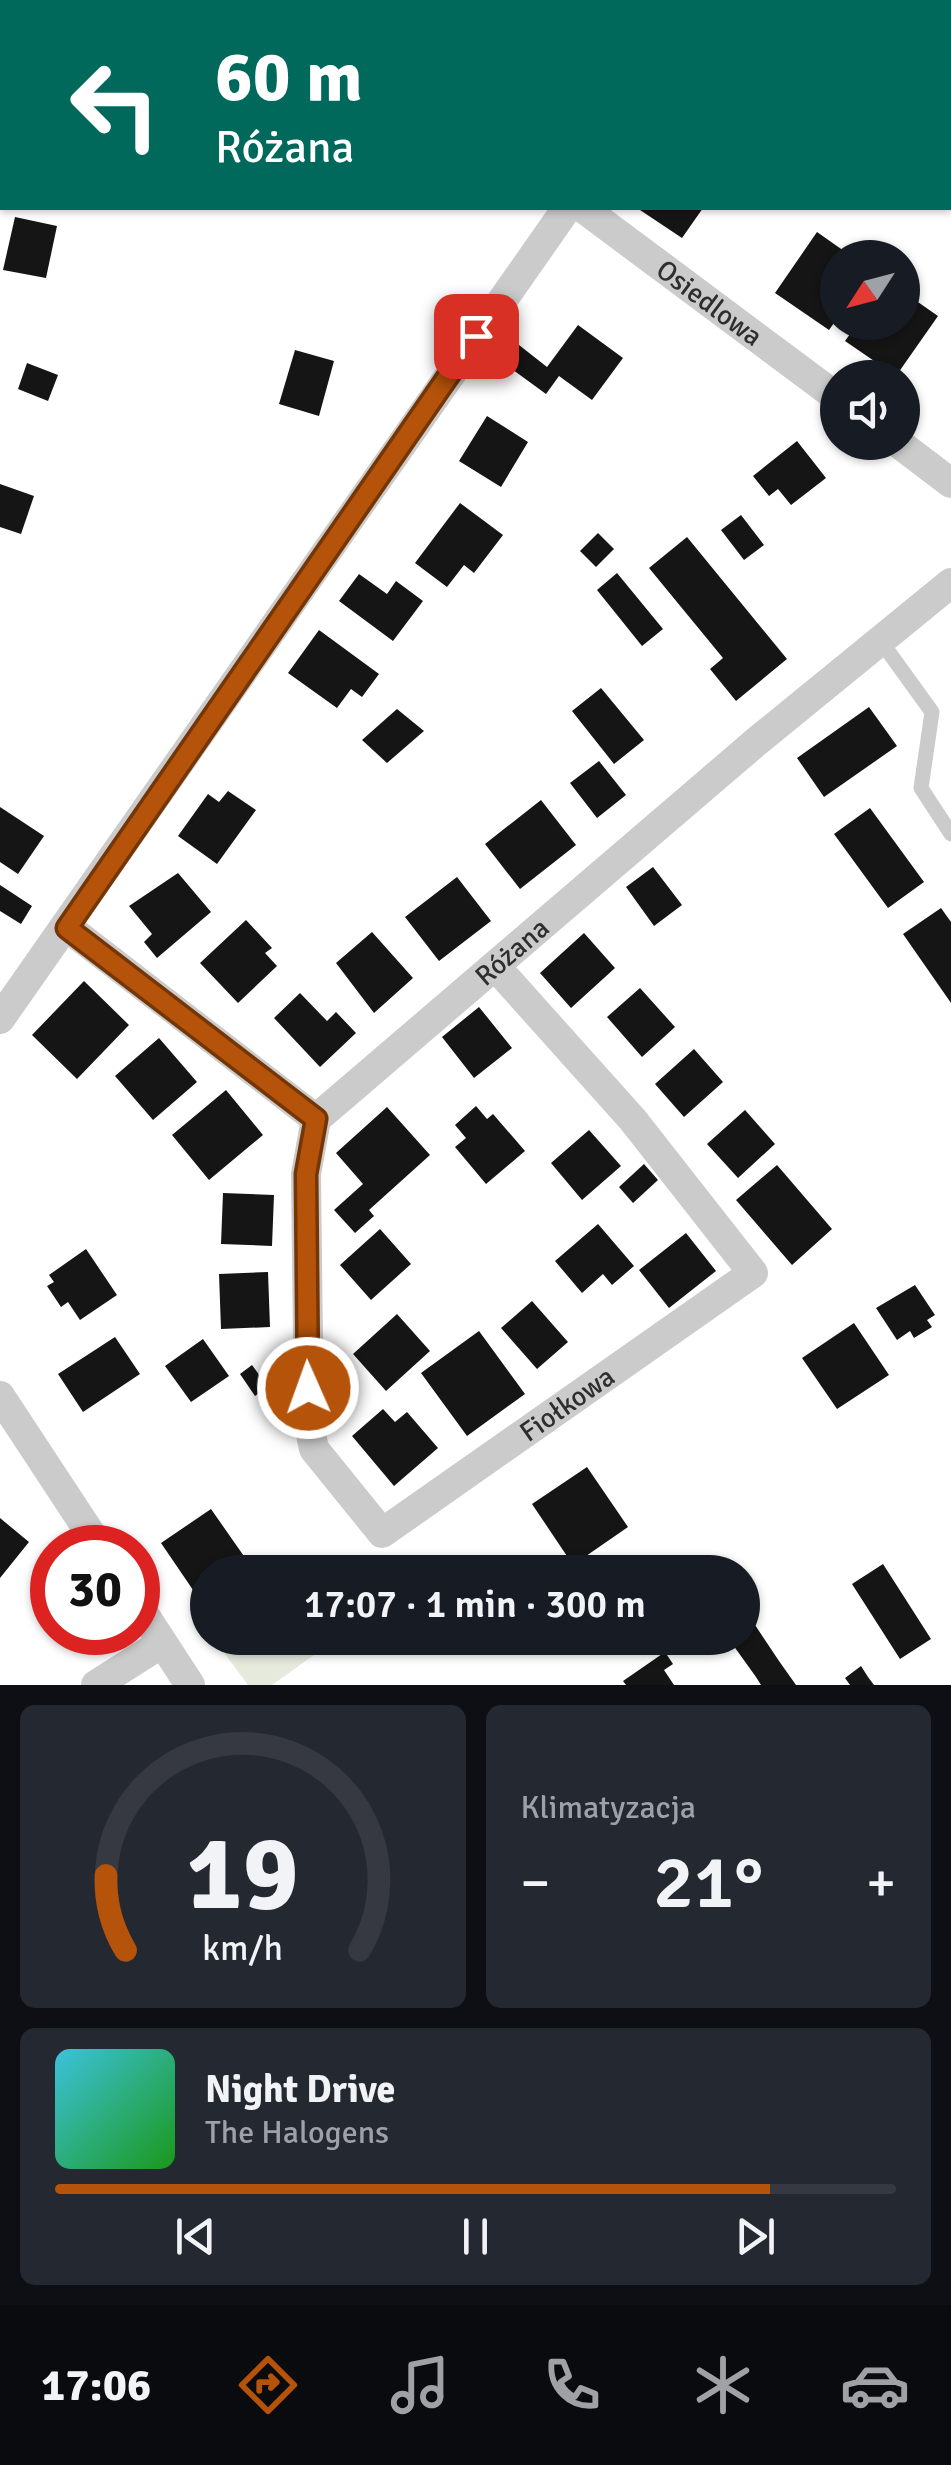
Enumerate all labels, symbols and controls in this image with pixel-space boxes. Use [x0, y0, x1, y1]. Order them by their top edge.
text: 60 m [215, 34, 363, 120]
icon: left [50, 40, 180, 170]
text: Różana [215, 120, 354, 175]
north arrow [820, 240, 920, 340]
map controls [820, 240, 920, 460]
street label: Osiedlowa [649, 253, 769, 354]
pin [434, 294, 519, 379]
icon: arrive [449, 309, 504, 364]
button: sound [820, 360, 920, 460]
street label: Różana [468, 911, 556, 993]
position arrow [256, 1336, 360, 1440]
street label: Fiołkowa [513, 1359, 621, 1449]
speed limit sign: 30 [30, 1525, 160, 1655]
text: 17:07 · 1 min · 300 m [304, 1581, 646, 1628]
text: Klimatyzacja [521, 1788, 696, 1827]
text: 19 [187, 1810, 299, 1938]
text: 21° [653, 1836, 763, 1929]
text: − [521, 1849, 550, 1917]
text: + [866, 1849, 896, 1917]
text: km/h [202, 1926, 283, 1970]
text: Night Drive [205, 2066, 395, 2113]
text: The Halogens [205, 2113, 389, 2152]
icon: previous [168, 2209, 223, 2264]
icon: pause [448, 2209, 503, 2264]
icon: next [728, 2209, 783, 2264]
icon: directions [233, 2350, 303, 2420]
icon: music [385, 2350, 455, 2420]
icon: phone [537, 2350, 607, 2420]
icon: climate [688, 2350, 758, 2420]
icon: car [840, 2350, 910, 2420]
text: 17:06 [41, 2358, 151, 2413]

